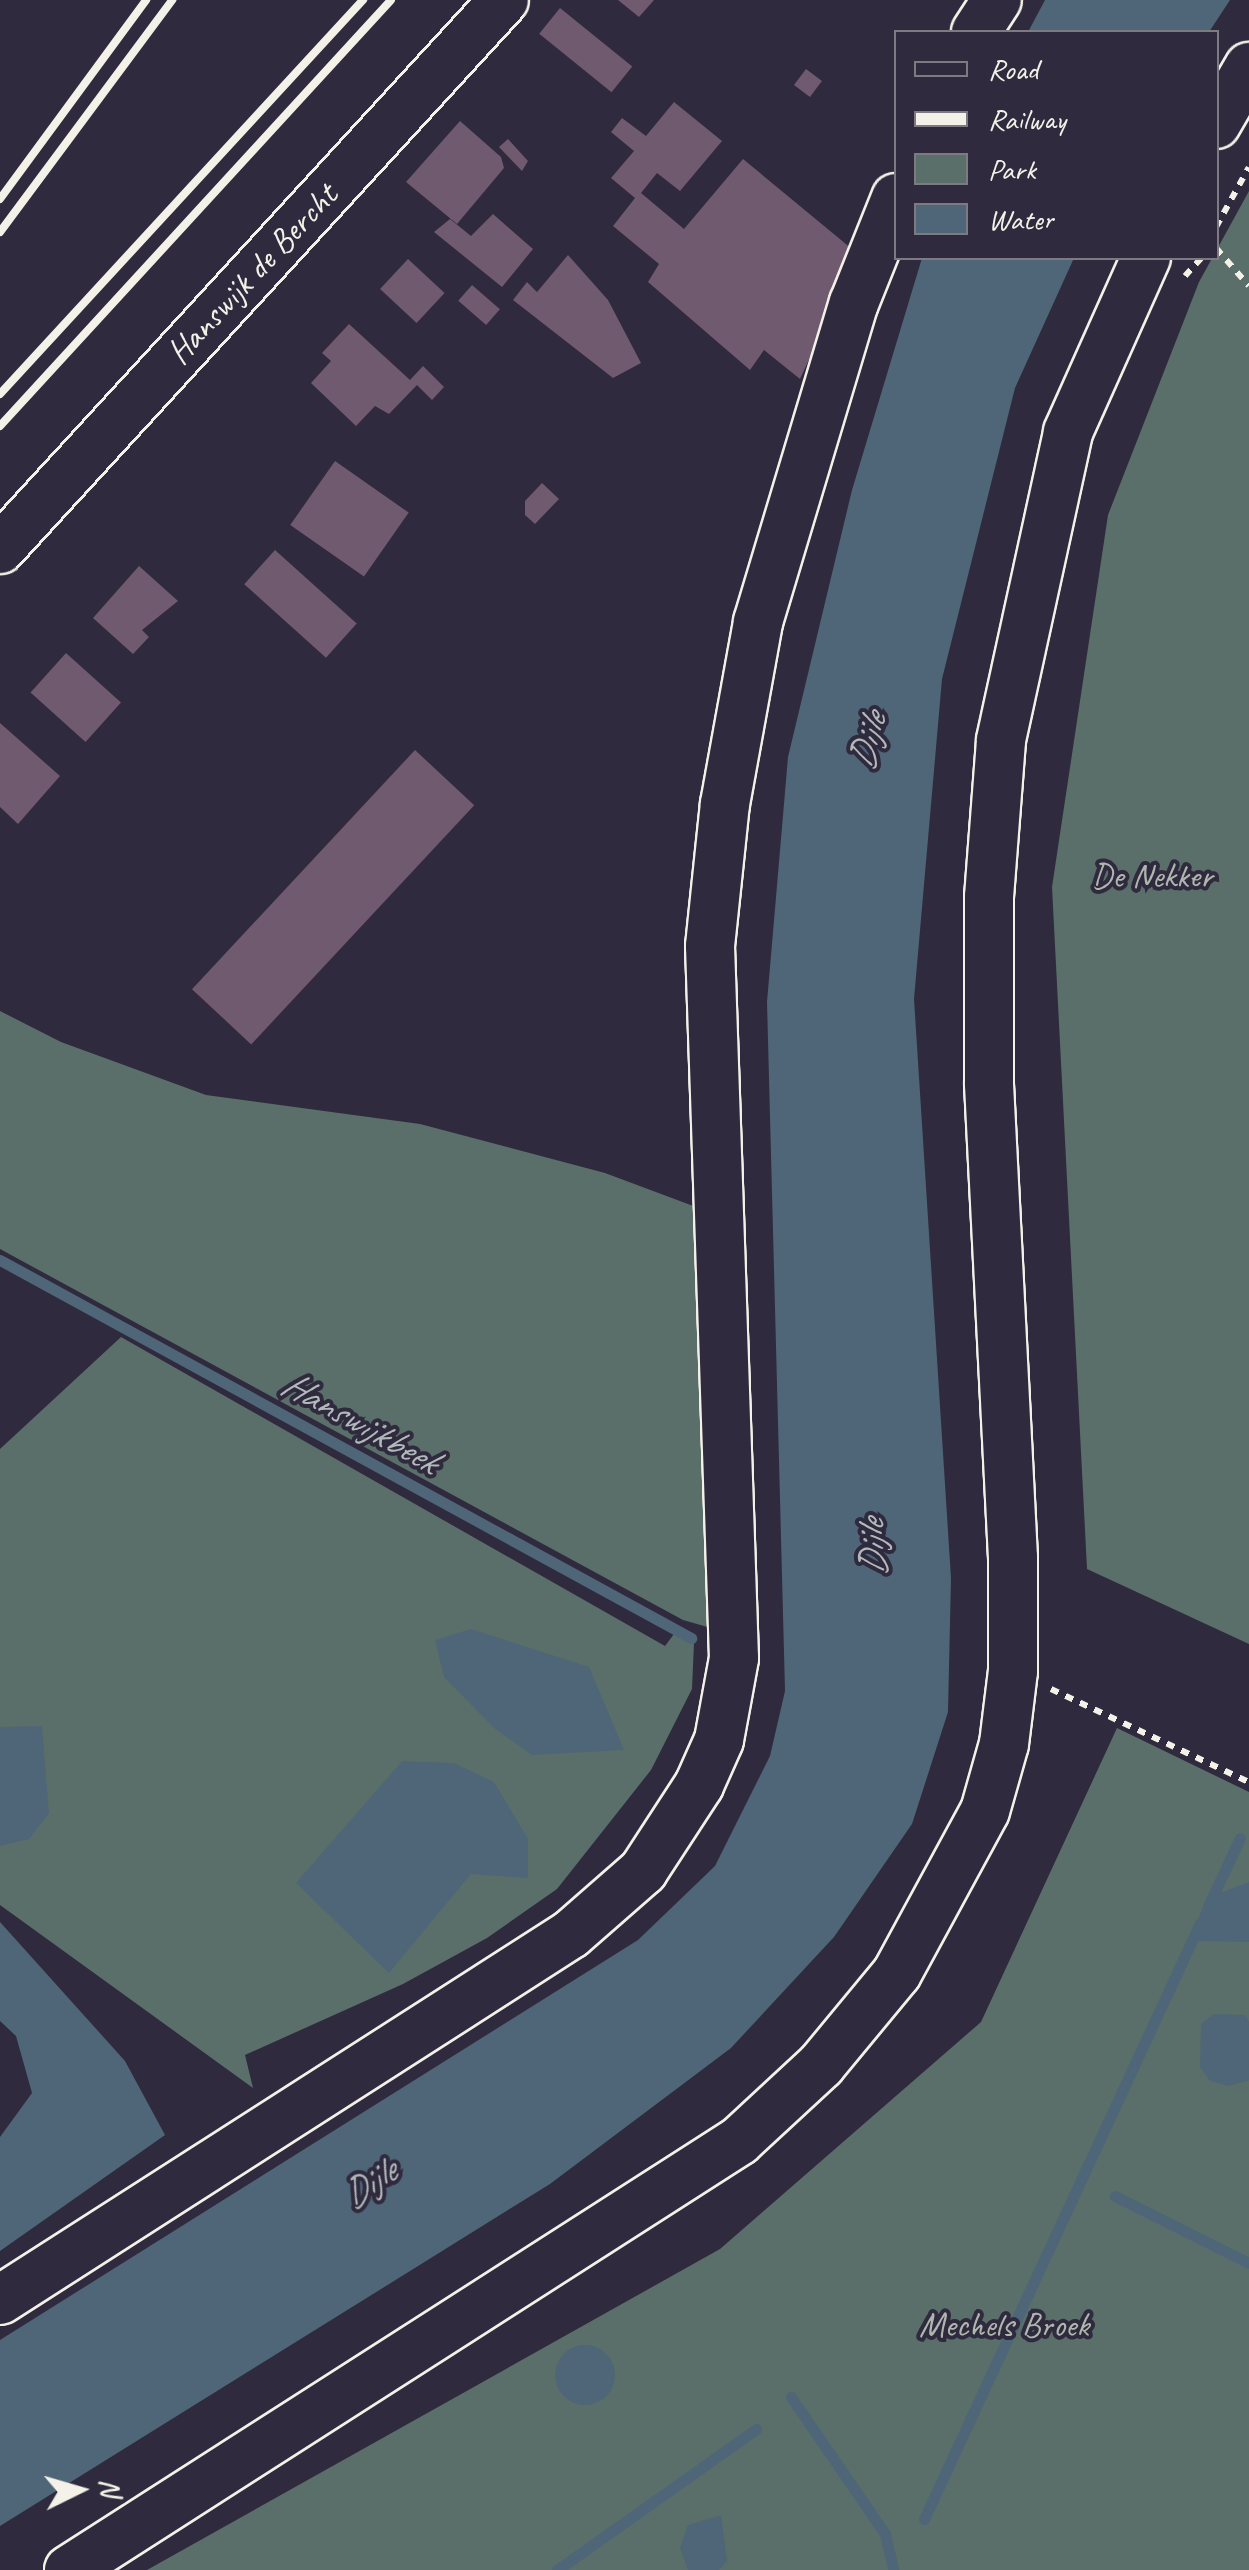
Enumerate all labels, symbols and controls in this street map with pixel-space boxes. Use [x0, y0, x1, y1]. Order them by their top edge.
legend [894, 30, 1219, 260]
text: Road [988, 50, 1038, 88]
text: Railway [988, 100, 1066, 138]
text: Park [988, 150, 1036, 188]
street label: Hanswijk de Bercht [158, 175, 346, 373]
text: Water [988, 200, 1053, 238]
water label: Dijle [838, 708, 896, 774]
park label: De Nekker [1091, 855, 1213, 897]
water label: Hanswijkbeek [274, 1360, 446, 1484]
water label: Dijle [848, 1519, 896, 1577]
water label: Dijle [333, 2148, 405, 2218]
park label: Mechels Broek [919, 2304, 1089, 2346]
north arrow [30, 2440, 130, 2540]
text: N [92, 2477, 129, 2498]

